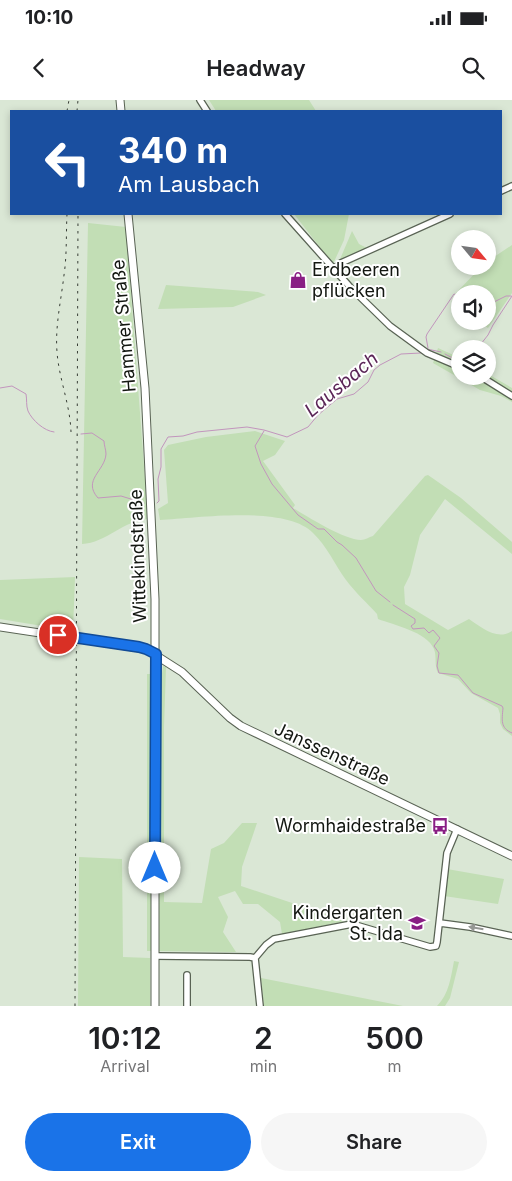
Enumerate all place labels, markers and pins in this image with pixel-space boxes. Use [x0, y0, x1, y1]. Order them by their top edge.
place label: Erdbeeren pflücken [312, 259, 400, 301]
shop icon: Erdbeeren pflücken [288, 270, 308, 290]
pin [37, 614, 79, 656]
place label: Wormhaidestraße [275, 815, 426, 836]
bus stop icon: Wormhaidestraße [430, 816, 450, 836]
place label: Kindergarten St. Ida [293, 902, 403, 944]
school or university icon: Kindergarten St. Ida [407, 913, 427, 933]

